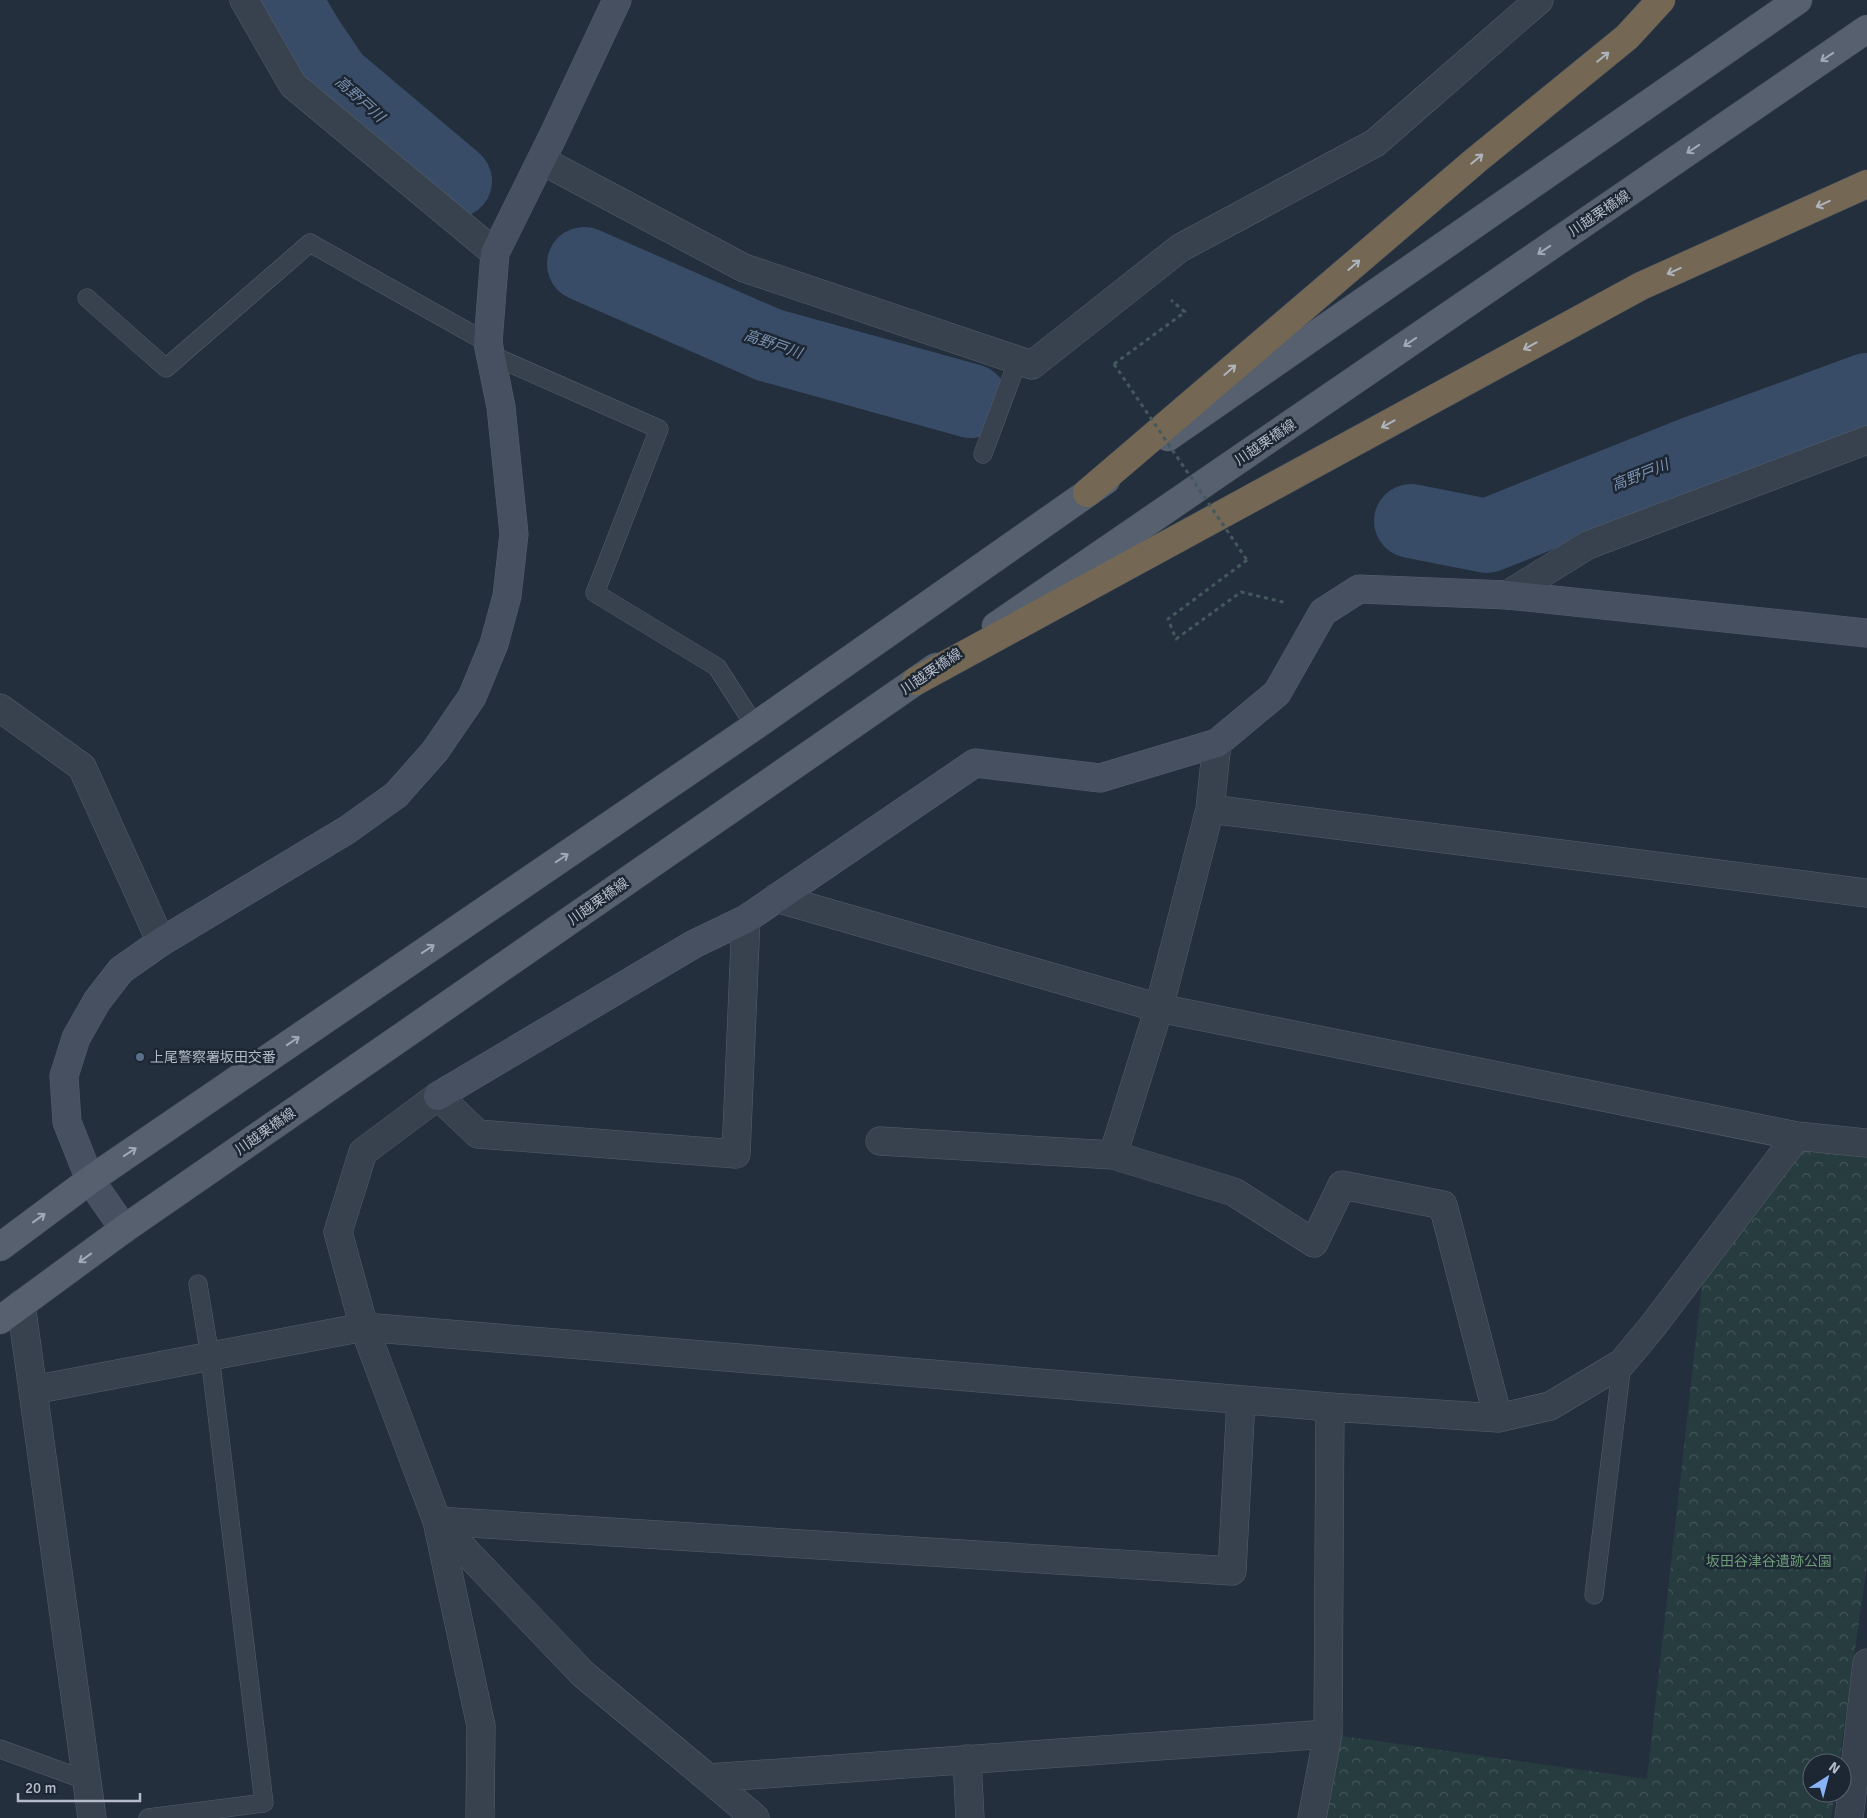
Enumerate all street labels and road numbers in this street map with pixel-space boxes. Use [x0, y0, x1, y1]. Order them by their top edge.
street label: 川越栗橋線 [1566, 187, 1633, 240]
street label: 川越栗橋線 [1232, 416, 1299, 469]
street label: 川越栗橋線 [898, 645, 965, 698]
street label: 川越栗橋線 [565, 874, 632, 928]
street label: 川越栗橋線 [232, 1104, 299, 1158]

